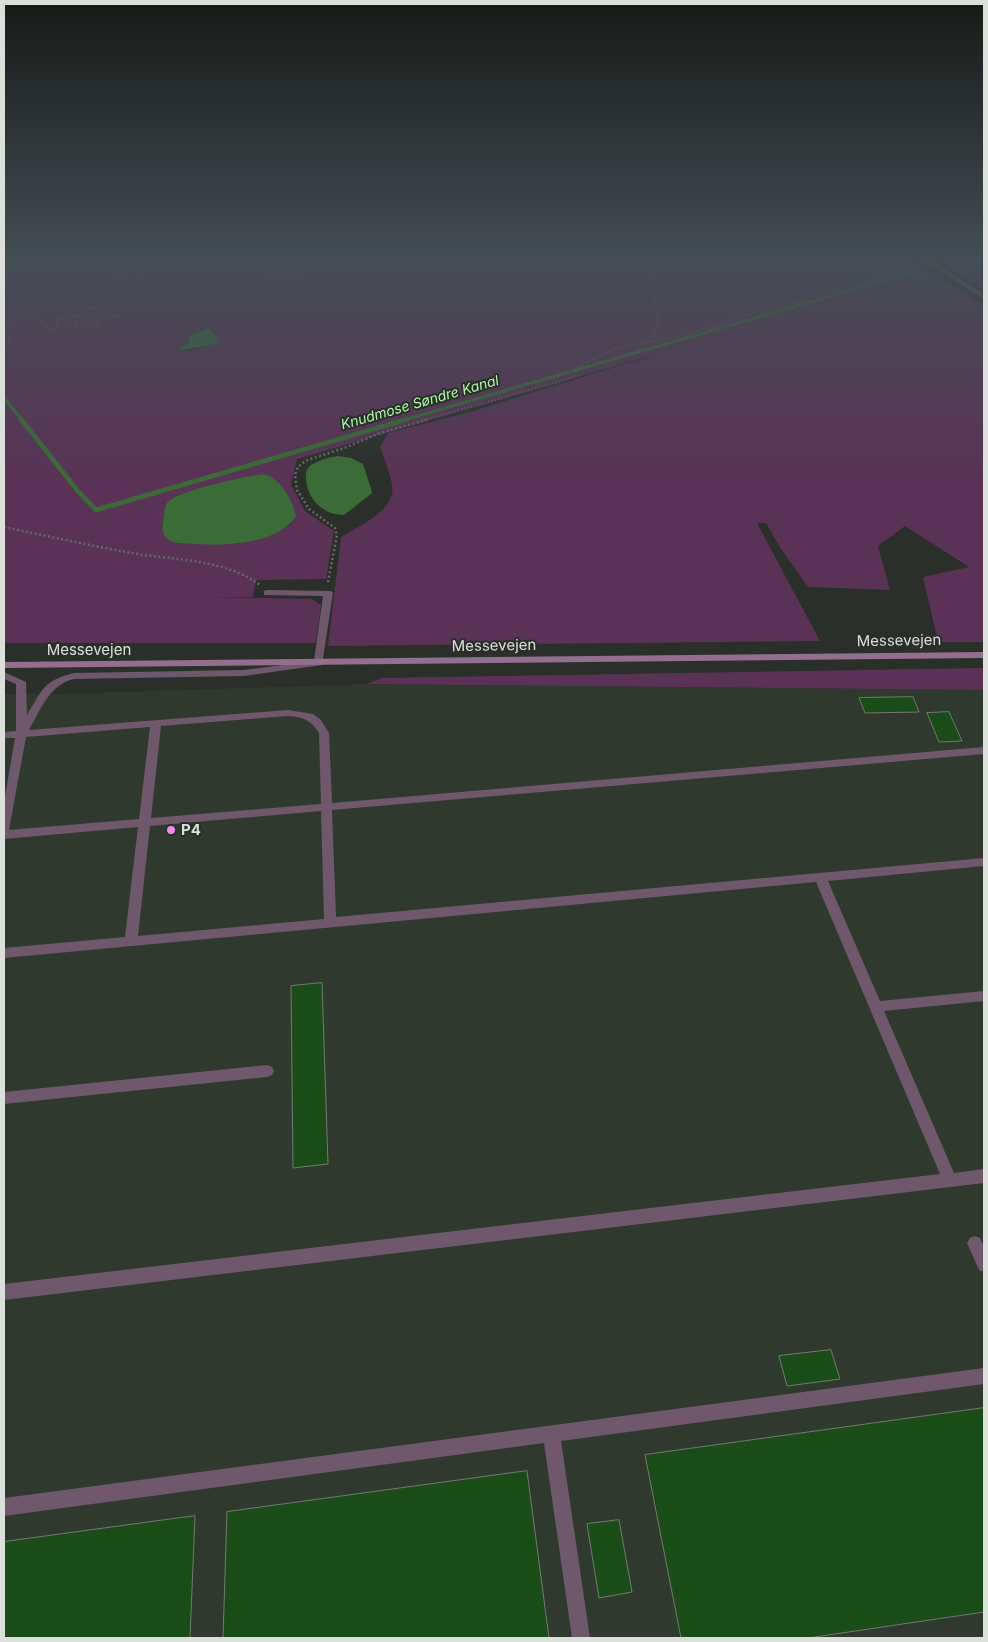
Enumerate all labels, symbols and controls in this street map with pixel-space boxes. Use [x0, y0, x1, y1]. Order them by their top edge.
water label: Knudmose Søndre Kanal [339, 372, 501, 434]
street label: Messevejen [856, 631, 942, 651]
street label: Messevejen [451, 636, 537, 656]
street label: Messevejen [47, 641, 131, 659]
place label: P4 [181, 821, 201, 839]
marker: P4 [165, 824, 177, 836]

